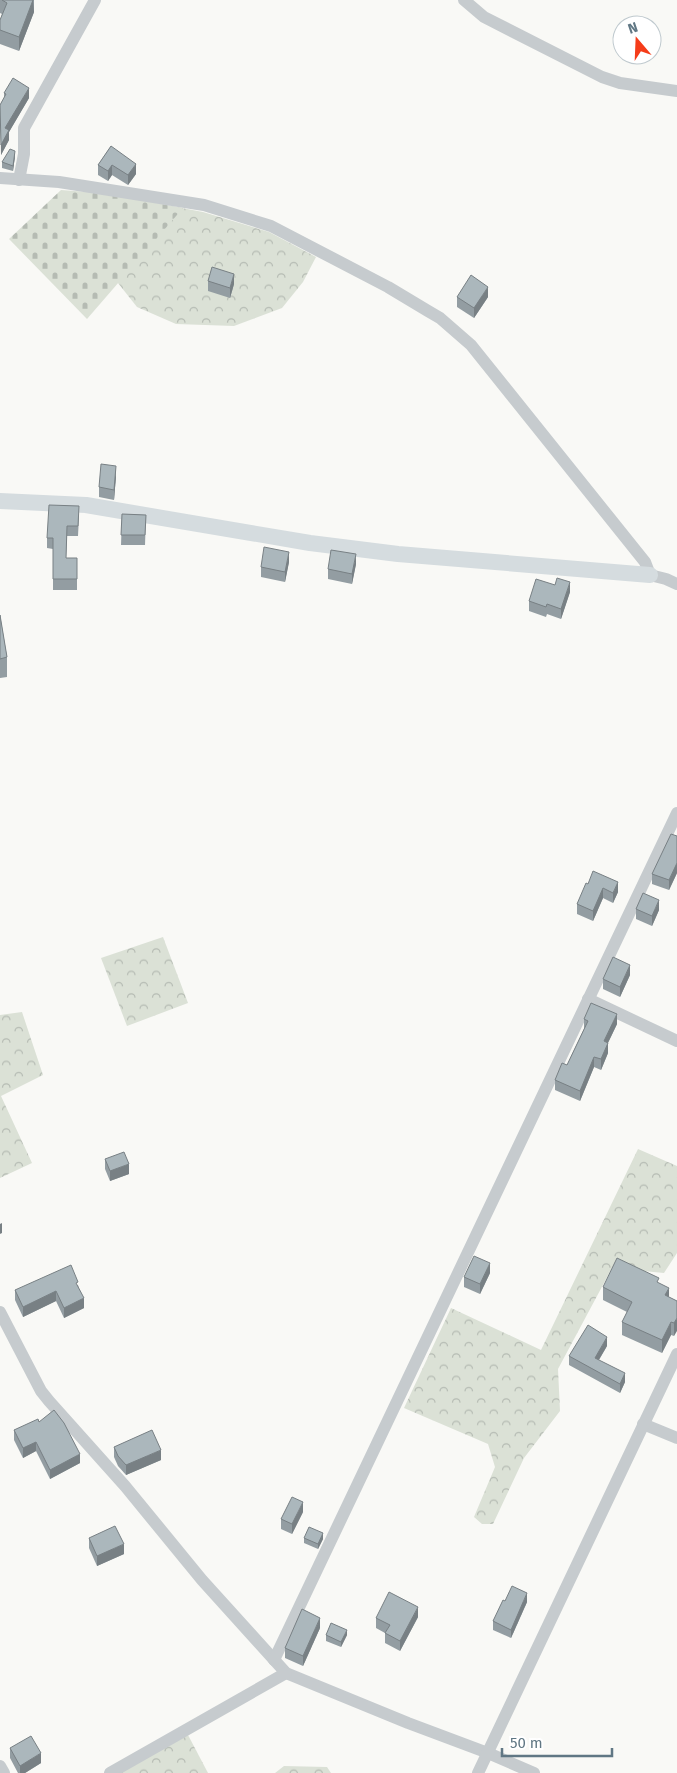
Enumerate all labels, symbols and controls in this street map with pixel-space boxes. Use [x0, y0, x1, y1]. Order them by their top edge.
north arrow [612, 15, 662, 65]
text: N [626, 19, 640, 38]
scale bar [502, 1726, 612, 1758]
text: 50 m [510, 1734, 543, 1752]

